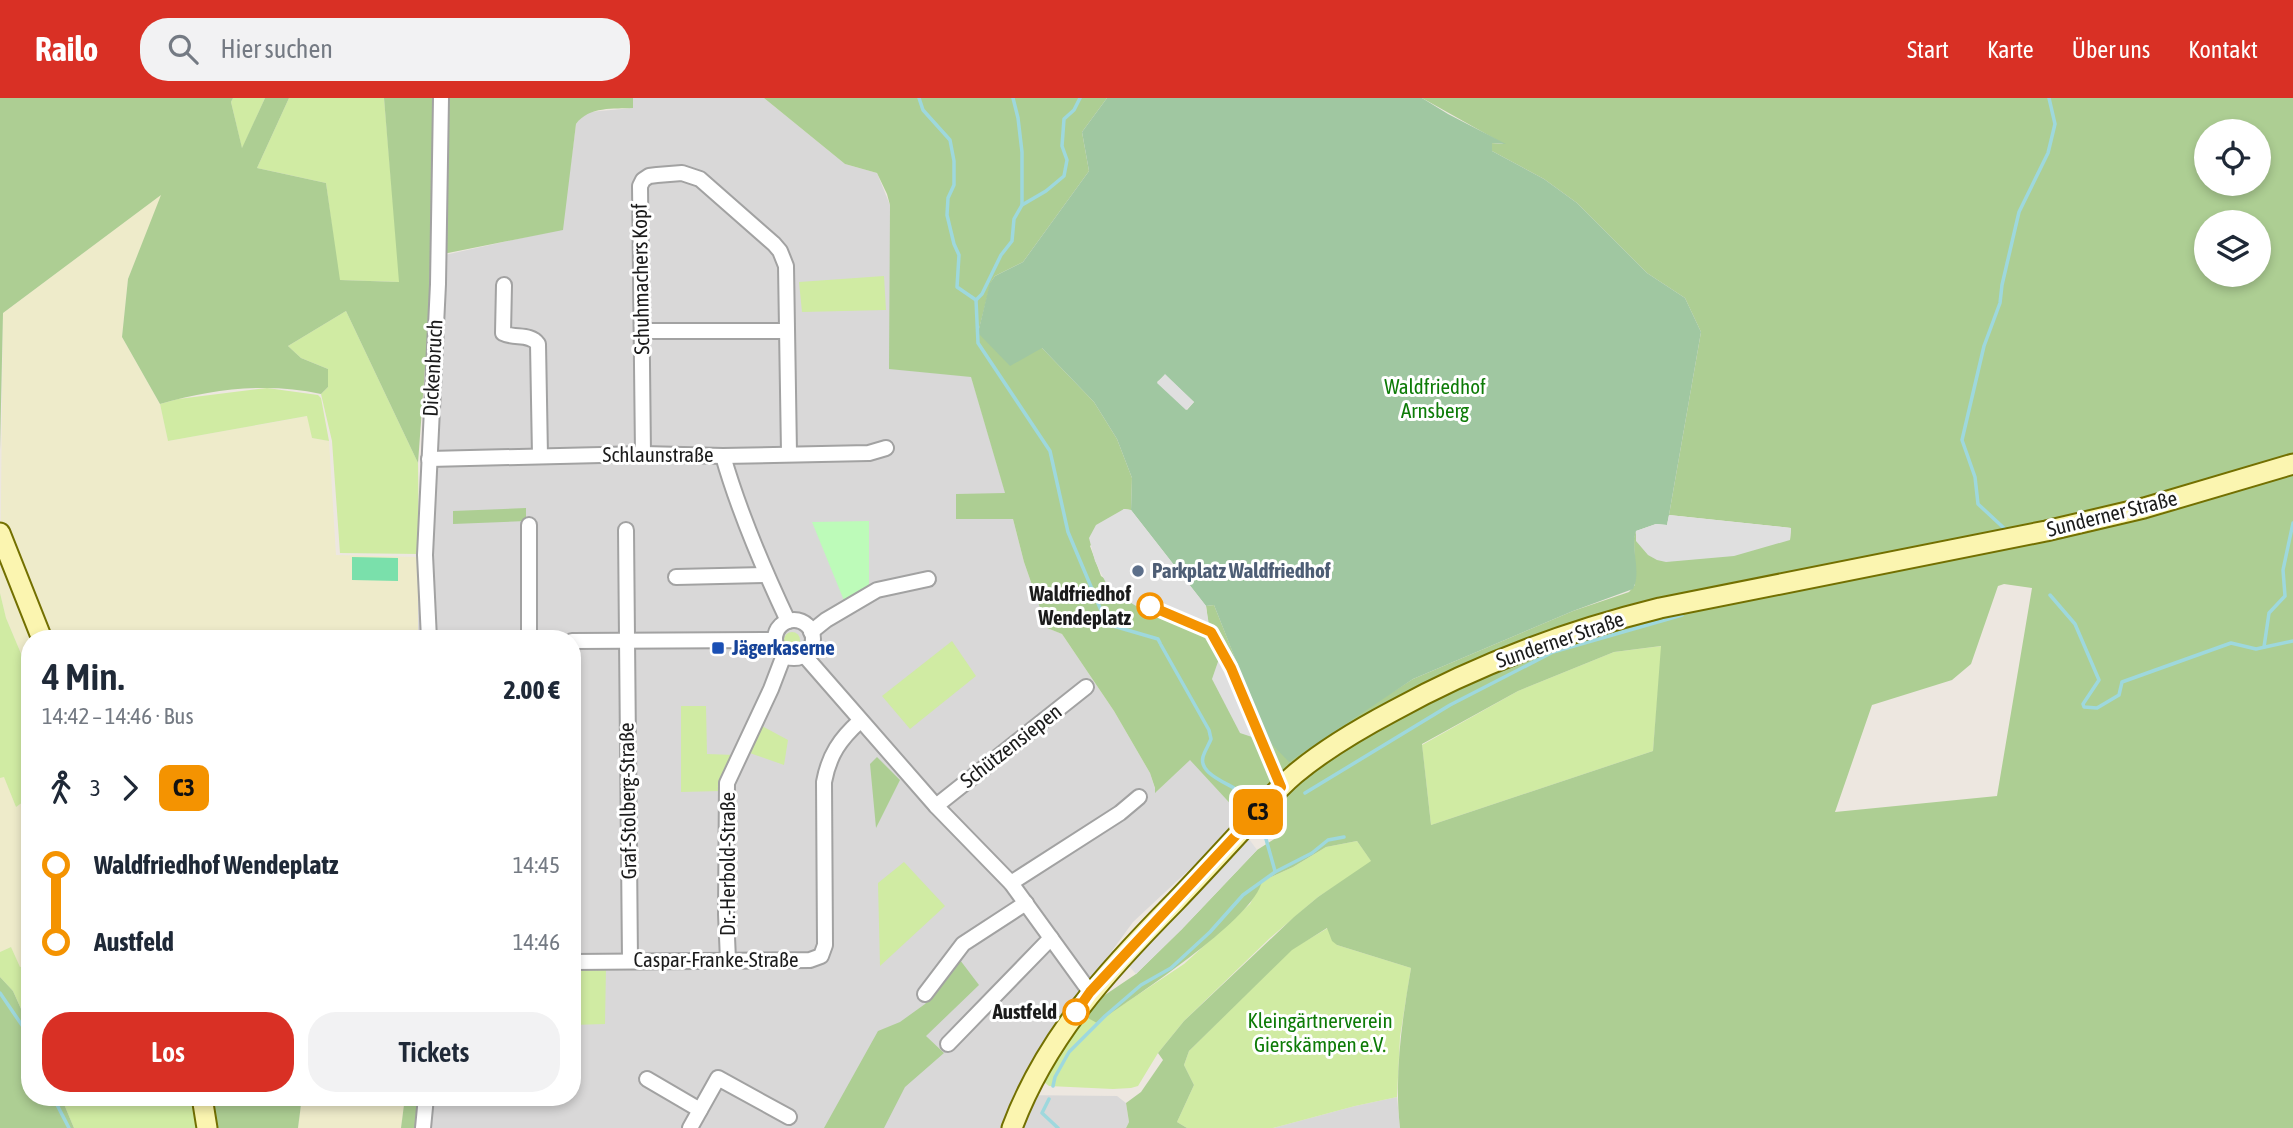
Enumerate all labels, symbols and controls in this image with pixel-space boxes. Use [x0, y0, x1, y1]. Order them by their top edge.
search box [140, 18, 630, 81]
text: Railo [35, 30, 98, 68]
icon: search [164, 30, 202, 68]
text: Hier suchen [220, 34, 333, 64]
text: Start [1907, 36, 1949, 63]
text: Karte [1987, 36, 2034, 63]
text: Über uns [2072, 36, 2150, 63]
text: Kontakt [2188, 36, 2258, 63]
map controls [2194, 119, 2271, 287]
button: locate [2194, 119, 2271, 196]
street label: Schuhmachers Kopf [627, 203, 653, 355]
button: layers [2194, 210, 2271, 287]
street label: Dickenbruch [417, 319, 447, 417]
park label: Waldfriedhof Arnsberg [1384, 374, 1486, 422]
street label: Schlaunstraße [603, 442, 713, 466]
street label: Sunderner Straße [2044, 485, 2179, 541]
place label: Parkplatz Waldfriedhof [1152, 558, 1331, 582]
marker: Parkplatz Waldfriedhof [1130, 563, 1146, 579]
place label: Waldfriedhof Wendeplatz [1028, 581, 1131, 629]
marker: Waldfriedhof Wendeplatz [1137, 593, 1163, 619]
street label: Sunderner Straße [1493, 606, 1627, 672]
place label: Jägerkaserne [731, 635, 835, 659]
marker: Jägerkaserne [710, 640, 726, 656]
text: 4 Min. [42, 655, 124, 698]
text: 2.00 € [503, 675, 560, 705]
street label: Schützensiepen [955, 698, 1066, 792]
text: 14:42 – 14:46 · Bus [42, 703, 194, 729]
street label: Graf-Stolberg-Straße [614, 722, 640, 880]
icon: walk [42, 769, 80, 807]
icon: forward [111, 769, 149, 807]
text: C3 [173, 774, 195, 801]
text: 3 [90, 775, 101, 801]
line badge: C3 [1226, 789, 1290, 835]
street label: Dr.-Herbold-Straße [715, 792, 739, 936]
text: C3 [1247, 798, 1269, 825]
text: Waldfriedhof Wendeplatz [94, 850, 338, 880]
text: 14:45 [513, 852, 560, 878]
text: Austfeld [94, 927, 174, 957]
text: 14:46 [513, 929, 560, 955]
street label: Caspar-Franke-Straße [634, 947, 798, 971]
place label: Austfeld [991, 999, 1057, 1023]
marker: Austfeld [1063, 999, 1089, 1025]
park label: Kleingärtnerverein Gierskämpen e.V. [1247, 1008, 1393, 1056]
button: Los [42, 1012, 294, 1092]
button: Tickets [308, 1012, 560, 1092]

